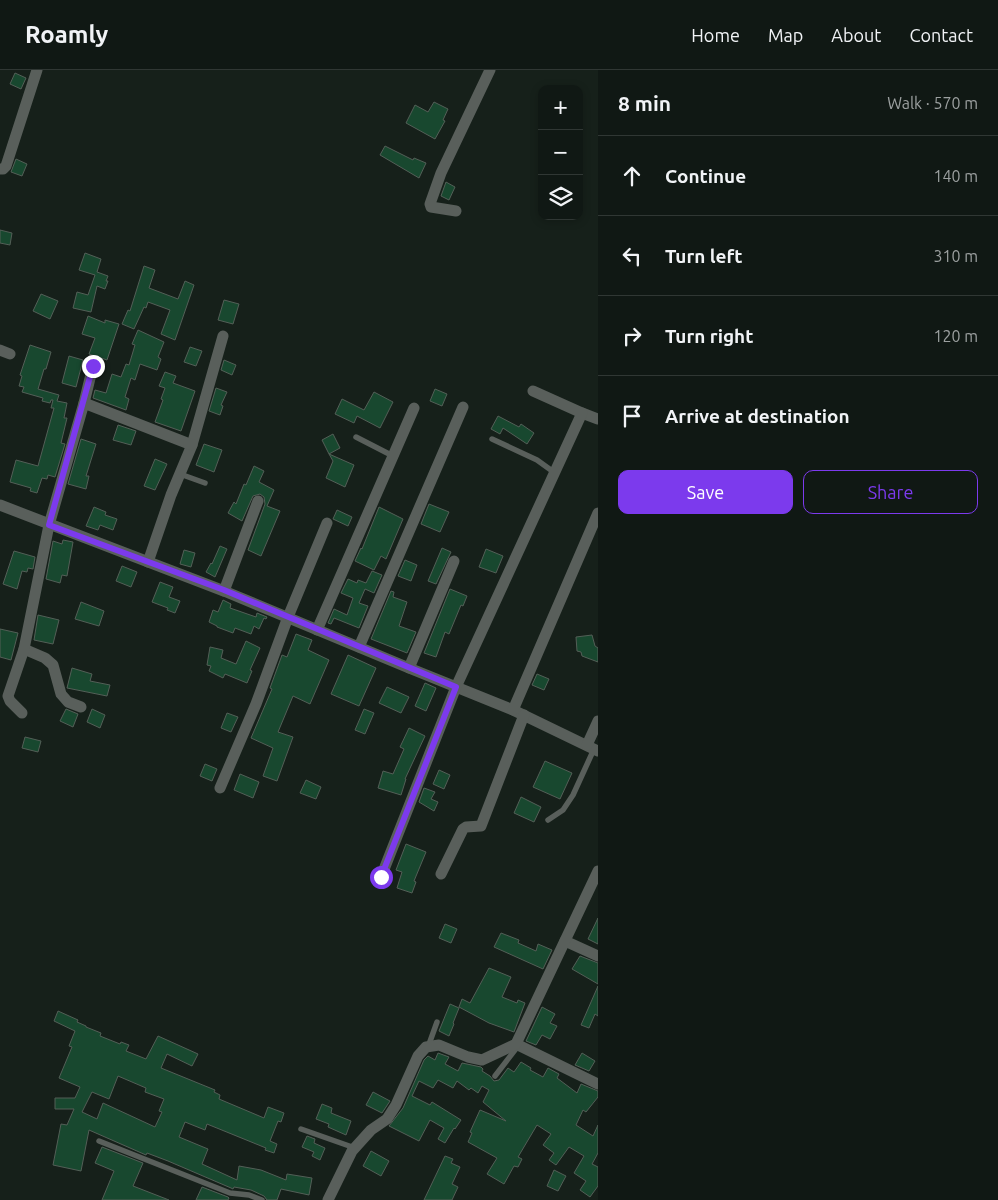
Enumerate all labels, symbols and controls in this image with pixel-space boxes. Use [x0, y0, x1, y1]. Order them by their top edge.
text: Roamly [25, 21, 108, 48]
text: Home [691, 25, 740, 45]
text: Map [768, 25, 803, 45]
text: About [831, 25, 881, 45]
text: Contact [909, 25, 973, 45]
map controls [538, 85, 583, 220]
button: + [538, 85, 583, 130]
text: 8 min [618, 91, 671, 115]
text: Walk · 570 m [887, 94, 978, 112]
button: − [538, 130, 583, 175]
icon: ahead [618, 162, 646, 190]
text: Continue [665, 165, 746, 187]
text: 140 m [933, 167, 978, 185]
button: layers [538, 175, 583, 220]
icon: left [618, 242, 646, 270]
text: Turn left [665, 245, 743, 267]
text: 310 m [933, 247, 978, 265]
icon: right [618, 322, 646, 350]
text: Turn right [665, 325, 753, 347]
text: 120 m [933, 327, 978, 345]
route end [82, 355, 105, 378]
icon: arrive [618, 402, 646, 430]
text: Arrive at destination [665, 405, 850, 427]
button: Save [618, 470, 793, 514]
button: Share [803, 470, 978, 514]
route start [370, 866, 393, 889]

